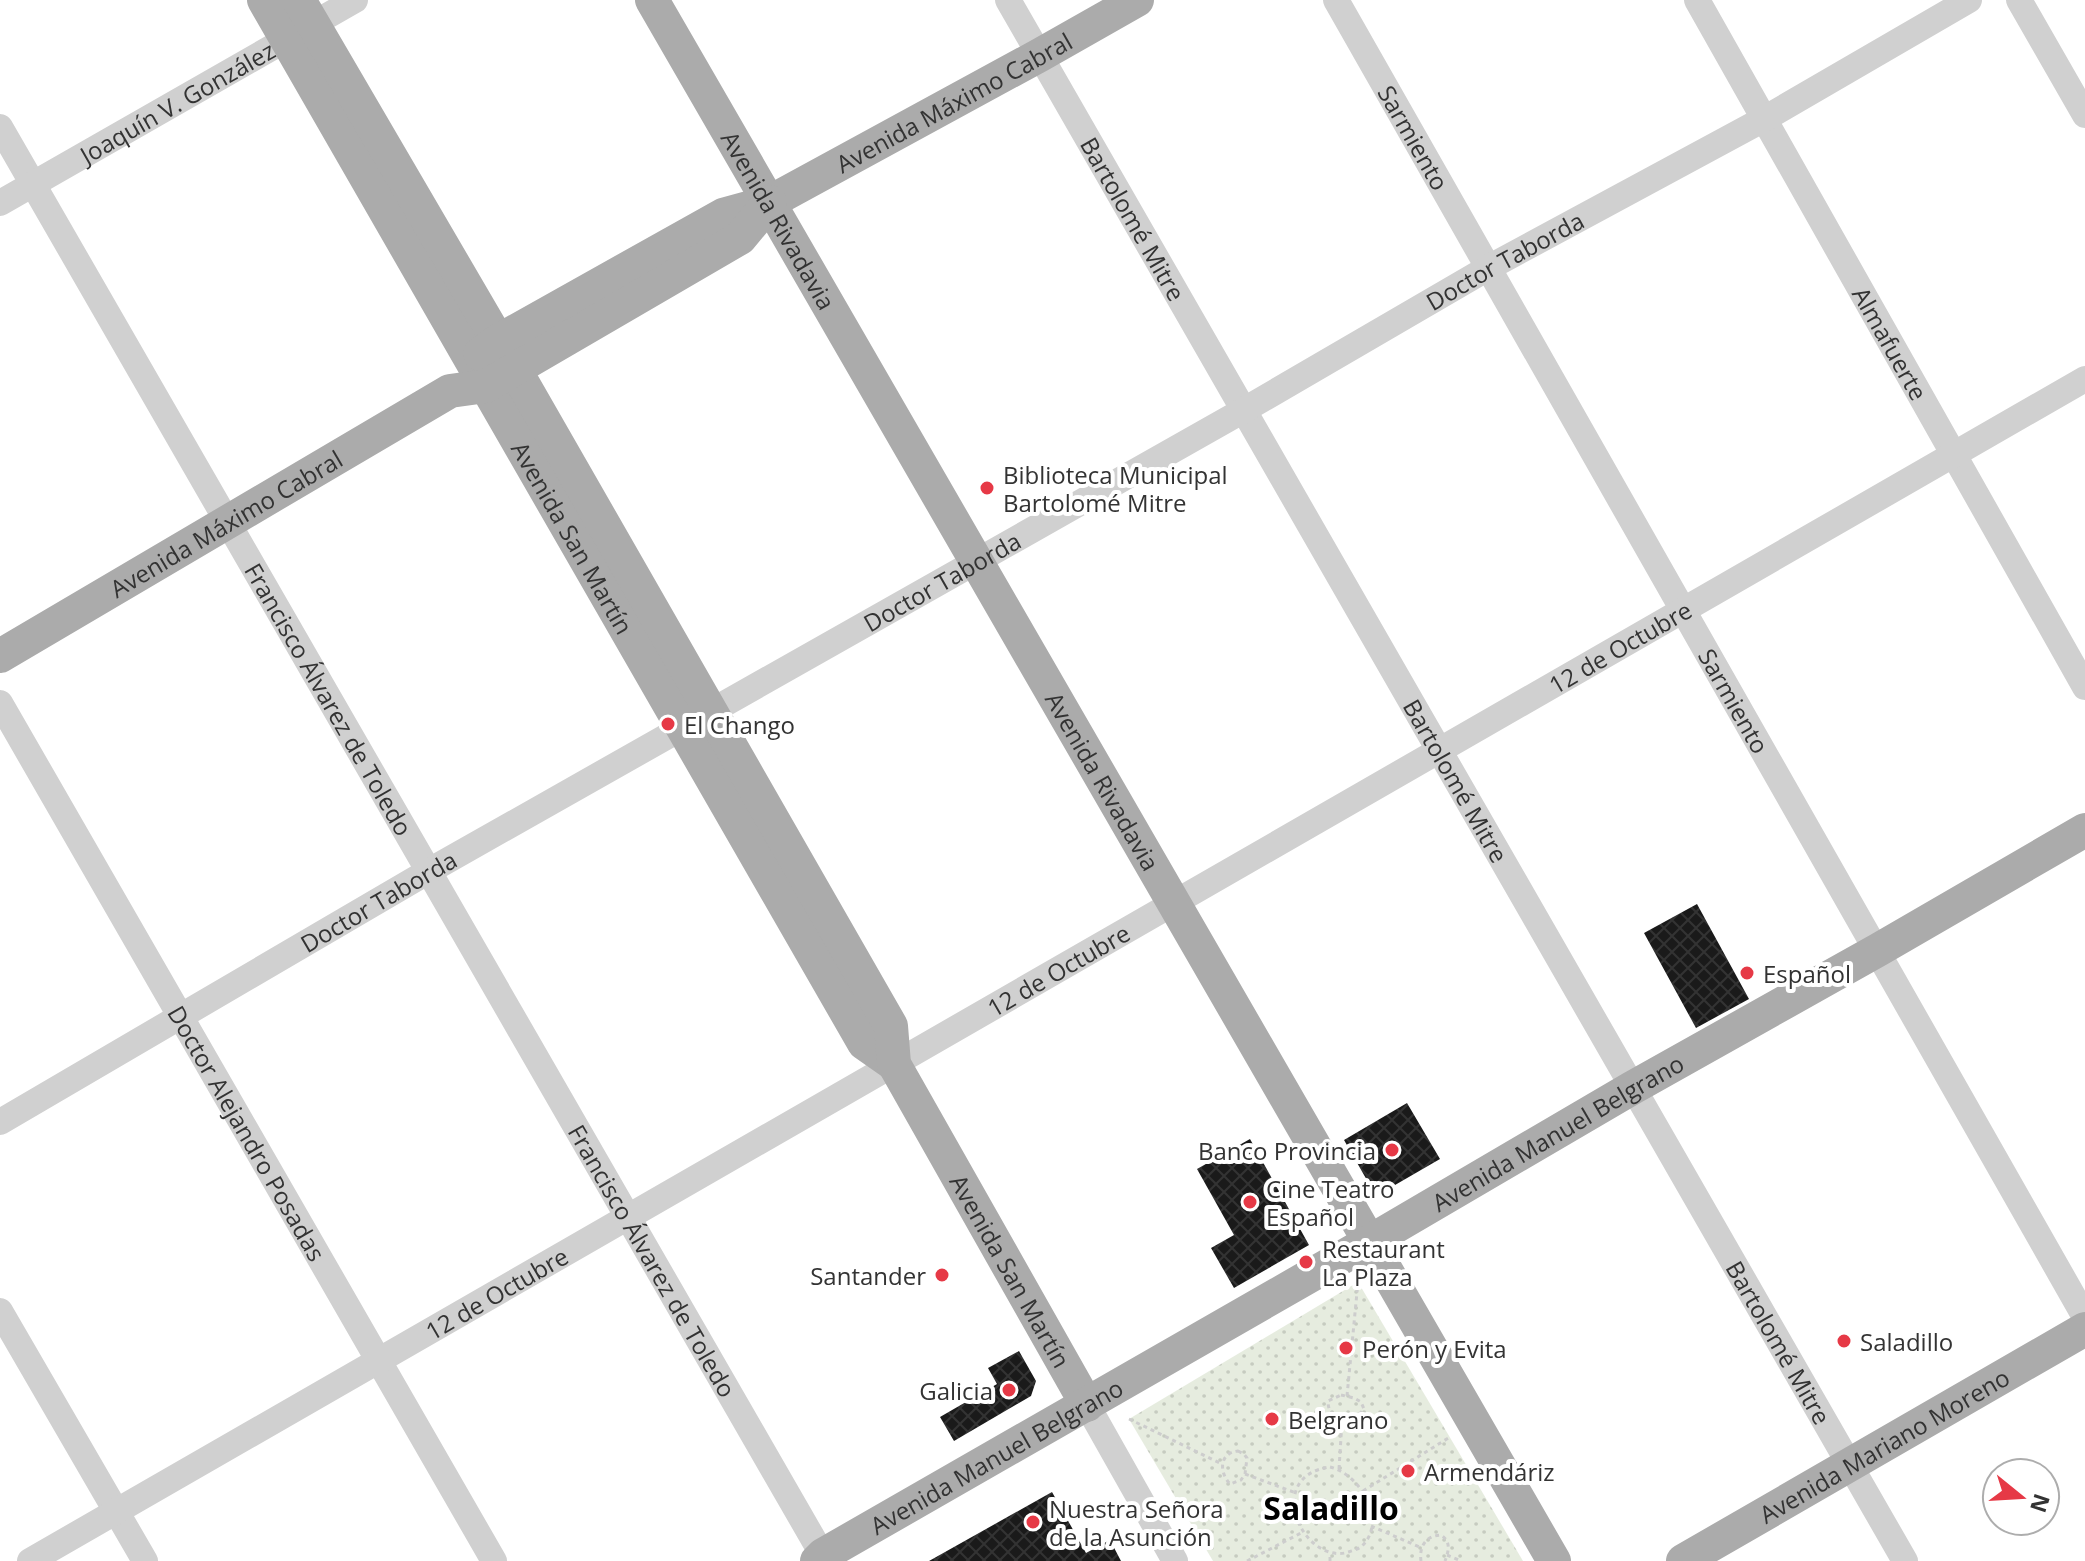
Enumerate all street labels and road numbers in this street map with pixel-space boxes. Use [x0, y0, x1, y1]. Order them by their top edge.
street label: Avenida Máximo Cabral [830, 24, 1078, 180]
street label: Joaquín V. González [72, 33, 281, 172]
street label: Sarmiento [1371, 79, 1457, 196]
street label: Avenida Rivadavia [714, 124, 844, 315]
street label: Bartolomé Mitre [1074, 131, 1194, 306]
street label: Doctor Taborda [1419, 203, 1589, 317]
street label: Almafuerte [1846, 281, 1936, 406]
street label: Avenida San Martín [505, 435, 642, 640]
street label: Avenida Máximo Cabral [103, 442, 348, 604]
street label: Doctor Taborda [857, 523, 1026, 639]
street label: Francisco Álvarez de Toledo [238, 557, 421, 841]
street label: 12 de Octubre [1542, 593, 1697, 701]
street label: Sarmiento [1691, 642, 1777, 759]
street label: Avenida Rivadavia [1039, 686, 1168, 876]
street label: Bartolomé Mitre [1396, 693, 1516, 868]
street label: Doctor Taborda [294, 842, 462, 959]
street label: 12 de Octubre [981, 916, 1135, 1024]
street label: Doctor Alejandro Posadas [161, 999, 334, 1267]
street label: Avenida Manuel Belgrano [1425, 1046, 1689, 1218]
street label: Francisco Álvarez de Toledo [561, 1118, 744, 1403]
street label: Avenida San Martín [943, 1168, 1079, 1373]
street label: 12 de Octubre [419, 1239, 574, 1347]
street label: Bartolomé Mitre [1719, 1254, 1839, 1430]
street label: Avenida Mariano Moreno [1753, 1360, 2015, 1530]
street label: Avenida Manuel Belgrano [864, 1370, 1128, 1541]

